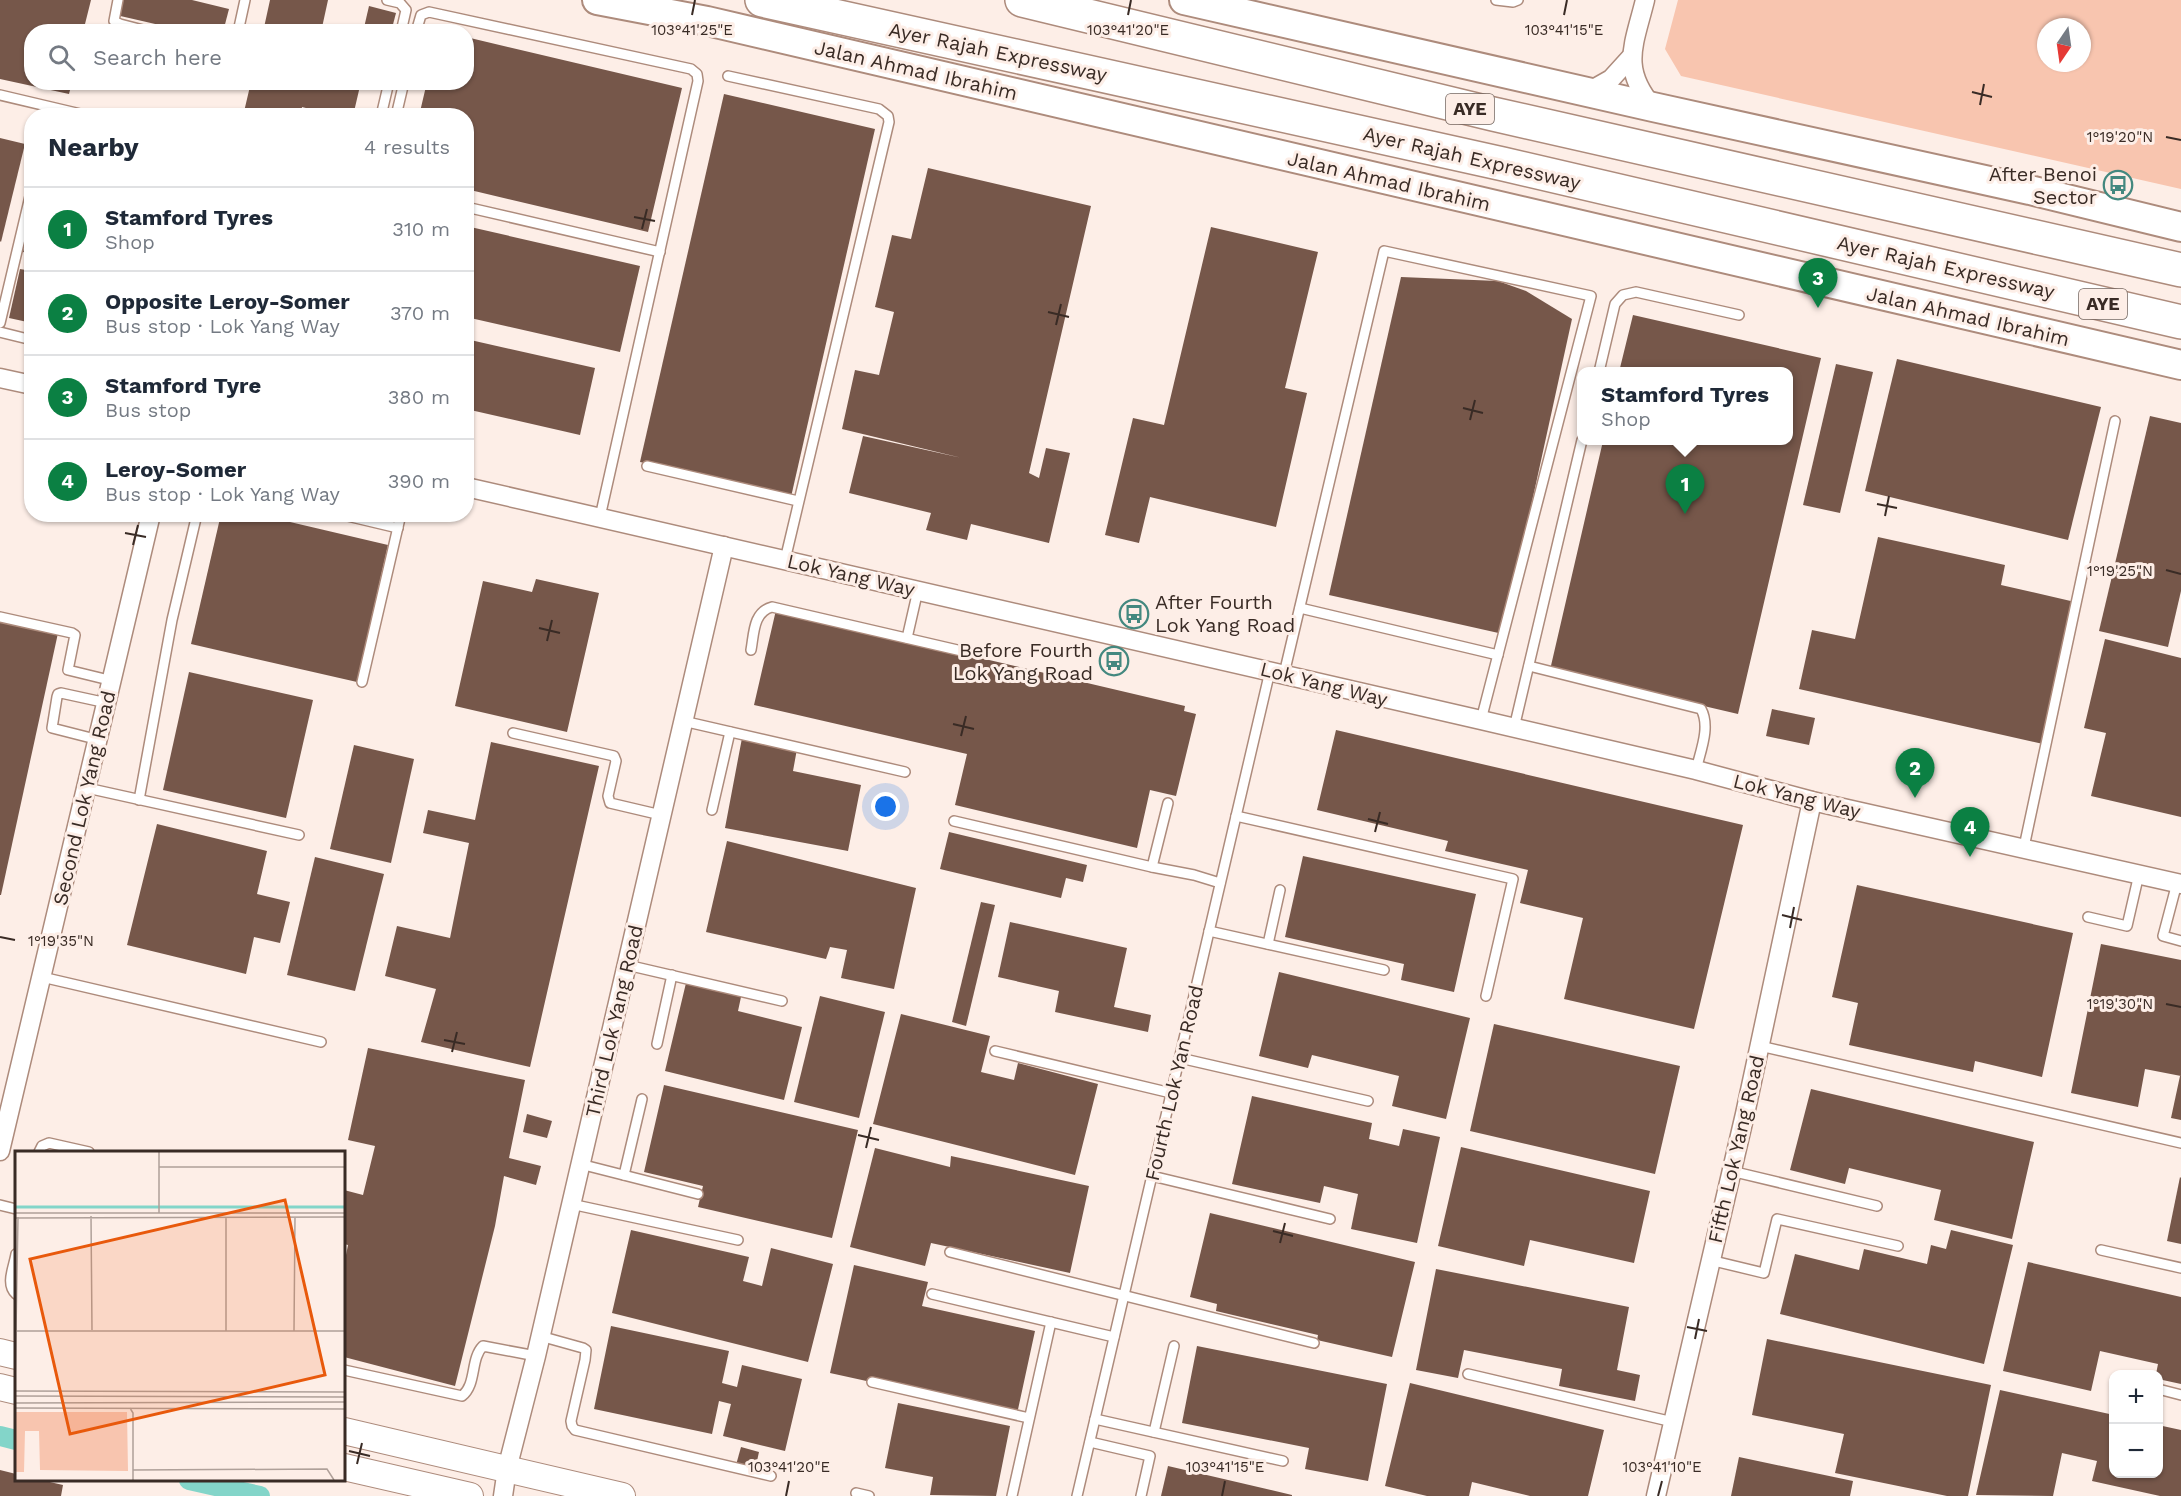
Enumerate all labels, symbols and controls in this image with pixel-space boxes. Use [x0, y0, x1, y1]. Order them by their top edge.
street label: Ayer Rajah Expressway [887, 17, 1110, 87]
north arrow [2037, 18, 2091, 72]
text: 103°41'25"E [651, 21, 733, 39]
text: 103°41'20"E [1087, 21, 1169, 39]
text: 103°41'15"E [1525, 21, 1603, 39]
search box [24, 24, 474, 90]
street label: Jalan Ahmad Ibrahim [812, 35, 1020, 105]
icon: search [45, 41, 78, 74]
text: Search here [93, 45, 222, 70]
road number: AYE [1446, 94, 1494, 124]
street label: Ayer Rajah Expressway [1361, 121, 1584, 195]
text: 1°19'20"N [2087, 128, 2153, 146]
text: Nearby [48, 132, 139, 162]
text: 4 results [364, 135, 450, 159]
street label: Jalan Ahmad Ibrahim [1285, 146, 1493, 216]
place label: After Benoi Sector [1989, 162, 2097, 209]
bus stop icon: After Benoi Sector [2102, 169, 2134, 201]
text: Stamford Tyres [105, 205, 273, 230]
text: 1 [63, 217, 72, 241]
text: 310 m [392, 217, 450, 241]
text: Shop [105, 230, 155, 254]
street label: Ayer Rajah Expressway [1835, 230, 2058, 304]
pin: 3 [1798, 258, 1838, 308]
street label: Jalan Ahmad Ibrahim [1864, 281, 2072, 351]
text: Opposite Leroy-Somer [105, 289, 350, 314]
road number: AYE [2079, 289, 2127, 319]
text: 2 [62, 301, 73, 325]
text: 370 m [390, 301, 450, 325]
text: Bus stop · Lok Yang Way [105, 314, 340, 338]
popup [1577, 367, 1793, 445]
text: Stamford Tyre [105, 373, 261, 398]
text: Stamford Tyres [1601, 382, 1769, 407]
text: 3 [62, 385, 73, 409]
text: 380 m [388, 385, 450, 409]
text: Bus stop [105, 398, 191, 422]
text: Shop [1601, 407, 1651, 431]
text: Leroy-Somer [105, 457, 246, 482]
pin: 1 [1666, 464, 1704, 514]
text: 4 [61, 469, 74, 493]
text: 390 m [388, 469, 450, 493]
text: Bus stop · Lok Yang Way [105, 482, 340, 506]
street label: Lok Yang Way [785, 549, 918, 602]
text: 1°19'25"N [2087, 562, 2153, 580]
place label: After Fourth Lok Yang Road [1155, 590, 1295, 637]
bus stop icon: After Fourth Lok Yang Road [1118, 598, 1150, 630]
place label: Before Fourth Lok Yang Road [953, 638, 1093, 685]
bus stop icon: Before Fourth Lok Yang Road [1098, 645, 1130, 677]
street label: Lok Yang Way [1258, 657, 1391, 712]
street label: Second Lok Yang Road [48, 688, 120, 908]
pin: 2 [1896, 748, 1934, 798]
street label: Lok Yang Way [1731, 769, 1864, 824]
your location [871, 792, 900, 821]
pin: 4 [1950, 808, 1990, 857]
street label: Third Lok Yang Road [580, 922, 648, 1120]
text: 1°19'35"N [28, 932, 94, 950]
street label: Fourth Lok Yan Road [1140, 983, 1208, 1183]
text: 1°19'30"N [2087, 995, 2153, 1013]
street label: Fifth Lok Yang Road [1703, 1053, 1769, 1245]
inset map [15, 1151, 345, 1481]
map controls [2109, 1370, 2163, 1478]
button: + [2109, 1370, 2163, 1424]
button: − [2109, 1424, 2163, 1478]
text: 103°41'20"E [748, 1458, 830, 1476]
text: 103°41'15"E [1186, 1458, 1264, 1476]
text: 103°41'10"E [1622, 1458, 1702, 1476]

